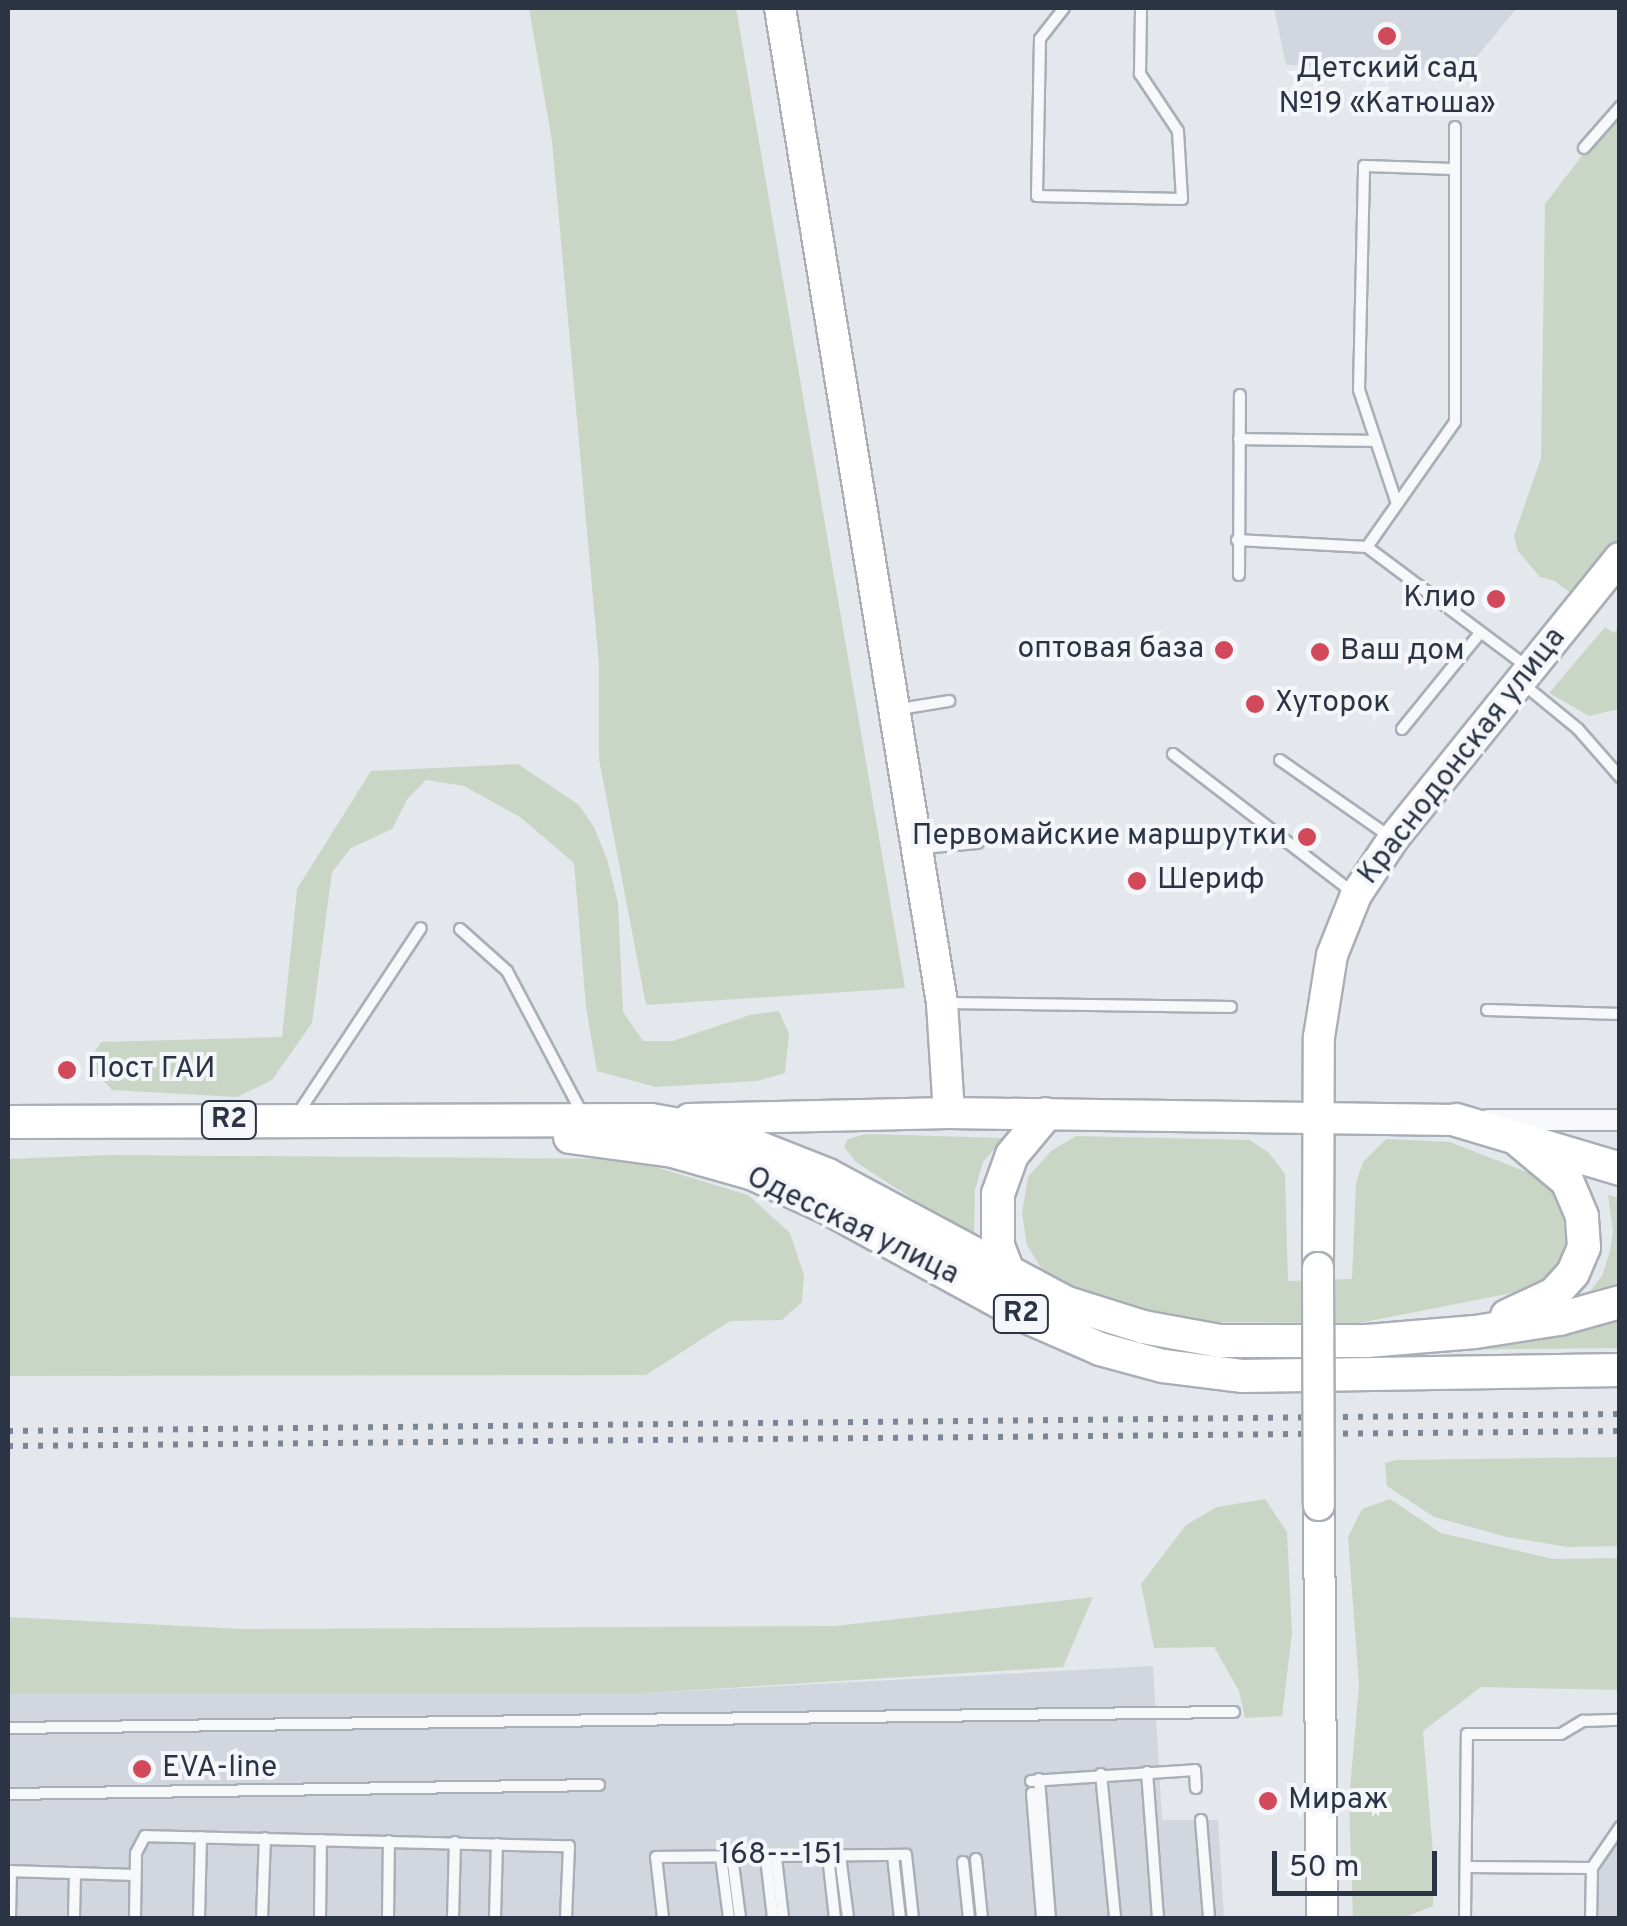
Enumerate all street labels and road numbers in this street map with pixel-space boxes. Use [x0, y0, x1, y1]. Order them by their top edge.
street label: Краснодонская улица [1352, 621, 1574, 893]
road number: R2 [199, 1097, 259, 1143]
street label: Одесская улица [740, 1160, 964, 1294]
road number: R2 [991, 1291, 1051, 1337]
street label: 168---151 [719, 1838, 843, 1874]

